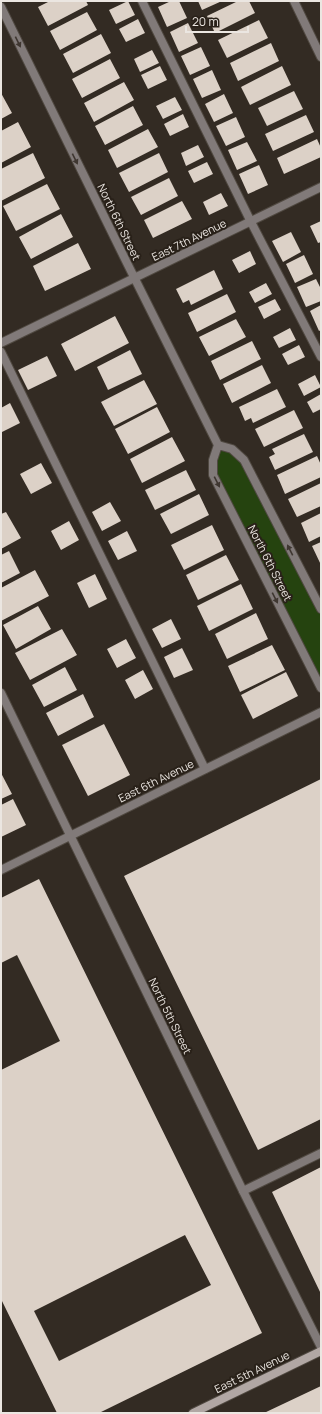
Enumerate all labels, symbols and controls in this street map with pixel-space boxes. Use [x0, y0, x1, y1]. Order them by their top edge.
scale bar [186, 8, 248, 34]
text: 20 m [192, 13, 219, 30]
one-way arrow [15, 36, 21, 48]
one-way arrow [72, 153, 78, 164]
street label: North 6th Street [94, 181, 144, 263]
street label: East 7th Avenue [149, 215, 229, 264]
one-way arrow [213, 477, 220, 488]
street label: North 6th Street [245, 522, 296, 603]
one-way arrow [287, 544, 294, 555]
one-way arrow [272, 593, 279, 604]
street label: East 6th Avenue [115, 756, 197, 805]
street label: North 5th Street [146, 975, 195, 1056]
street label: East 5th Avenue [212, 1347, 292, 1396]

